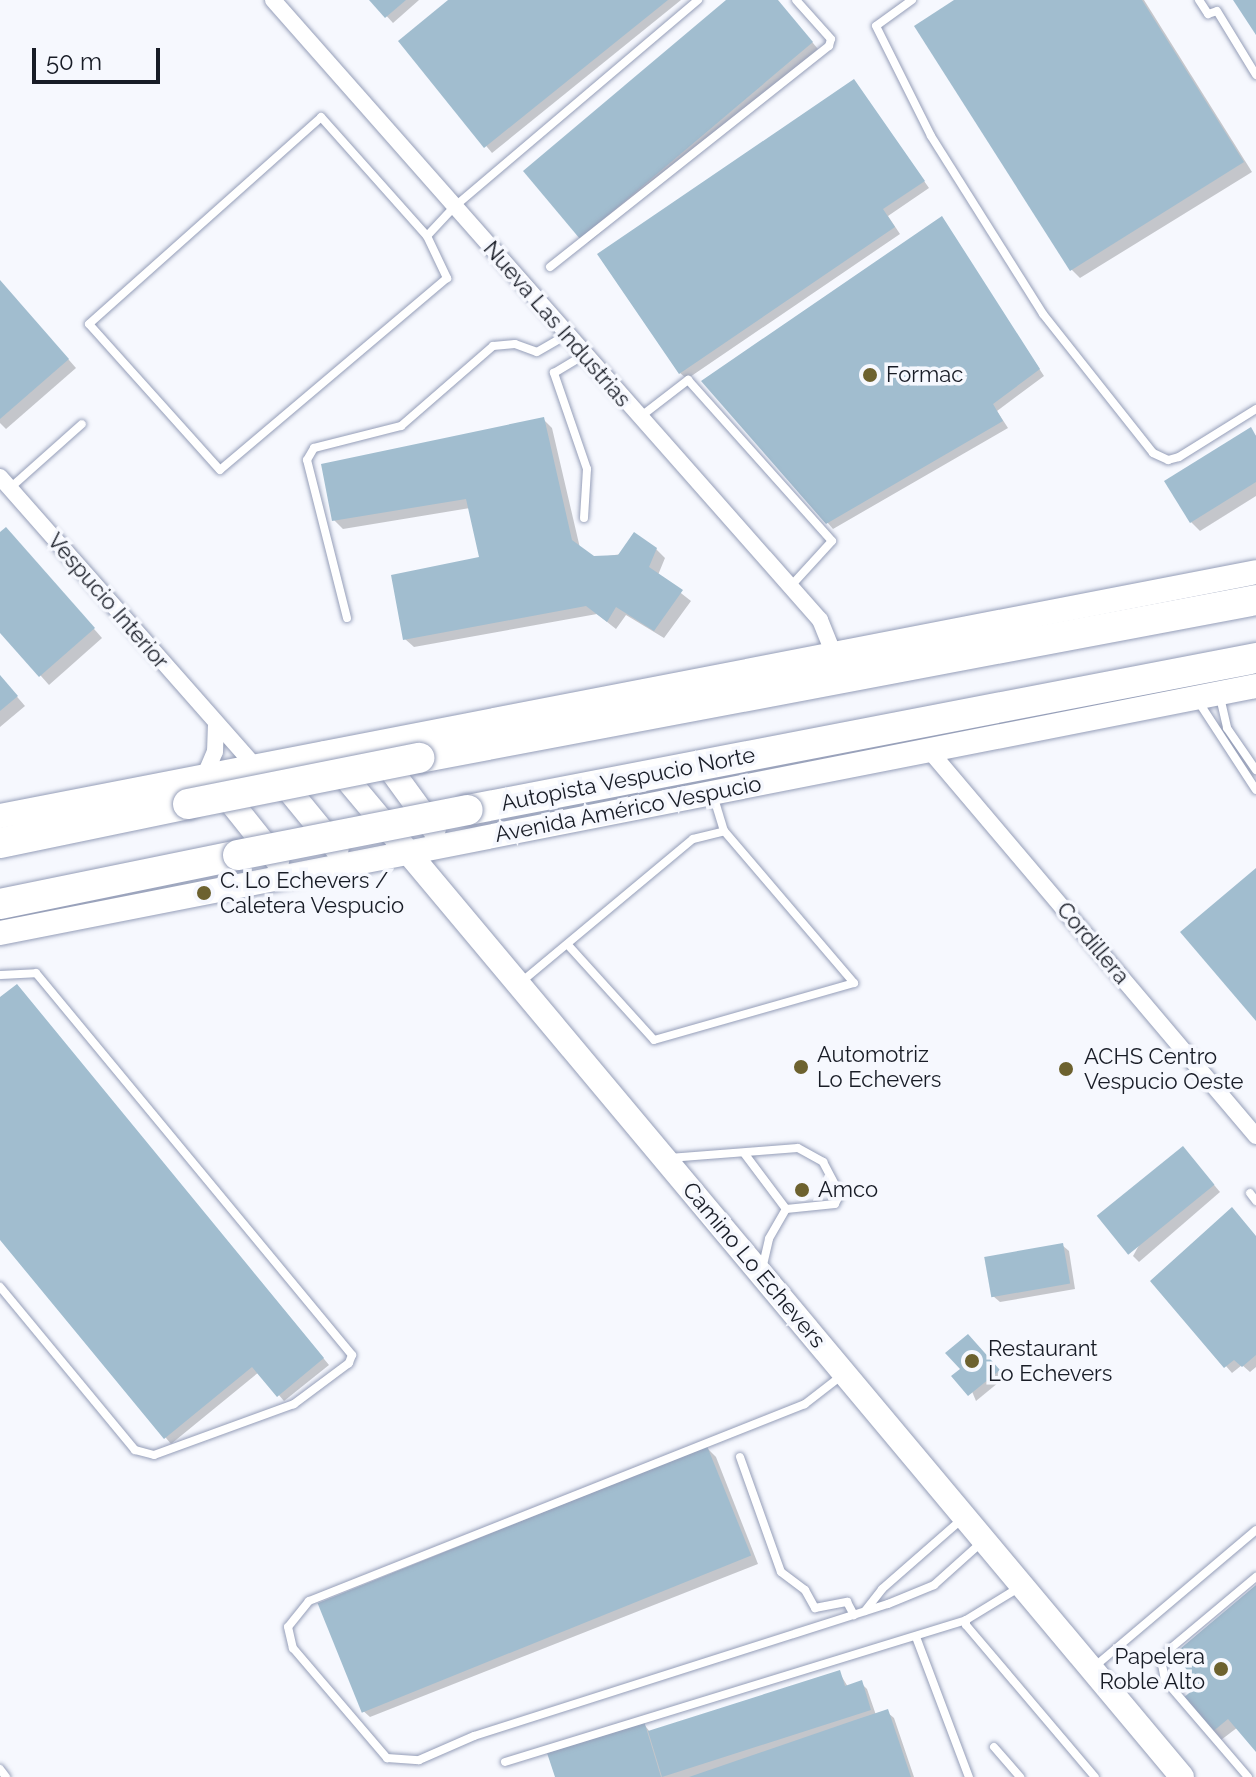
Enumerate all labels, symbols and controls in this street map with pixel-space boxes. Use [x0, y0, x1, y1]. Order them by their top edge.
scale bar [36, 32, 164, 82]
text: 50 m [46, 47, 102, 76]
street label: Nueva Las Industrias [478, 236, 636, 412]
place label: Formac [886, 362, 963, 388]
marker: Formac [861, 366, 879, 384]
street label: Vespucio Interior [42, 528, 174, 674]
street label: Autopista Vespucio Norte [498, 741, 758, 817]
street label: Avenida Américo Vespucio [492, 770, 764, 848]
place label: C. Lo Echevers / Caletera Vespucio [220, 867, 405, 918]
marker: C. Lo Echevers / Caletera Vespucio [195, 884, 213, 902]
street label: Cordillera [1051, 897, 1135, 989]
place label: Automotriz Lo Echevers [817, 1041, 941, 1092]
place label: ACHS Centro Vespucio Oeste [1084, 1043, 1243, 1094]
marker: Automotriz Lo Echevers [792, 1058, 810, 1076]
marker: ACHS Centro Vespucio Oeste [1055, 1058, 1077, 1080]
street label: Camino Lo Echevers [677, 1177, 831, 1353]
place label: Amco [818, 1177, 878, 1203]
marker: Amco [793, 1181, 811, 1199]
place label: Restaurant Lo Echevers [988, 1335, 1112, 1386]
marker: Restaurant Lo Echevers [963, 1352, 981, 1370]
place label: Papelera Roble Alto [1099, 1643, 1205, 1694]
marker: Papelera Roble Alto [1212, 1660, 1230, 1678]

